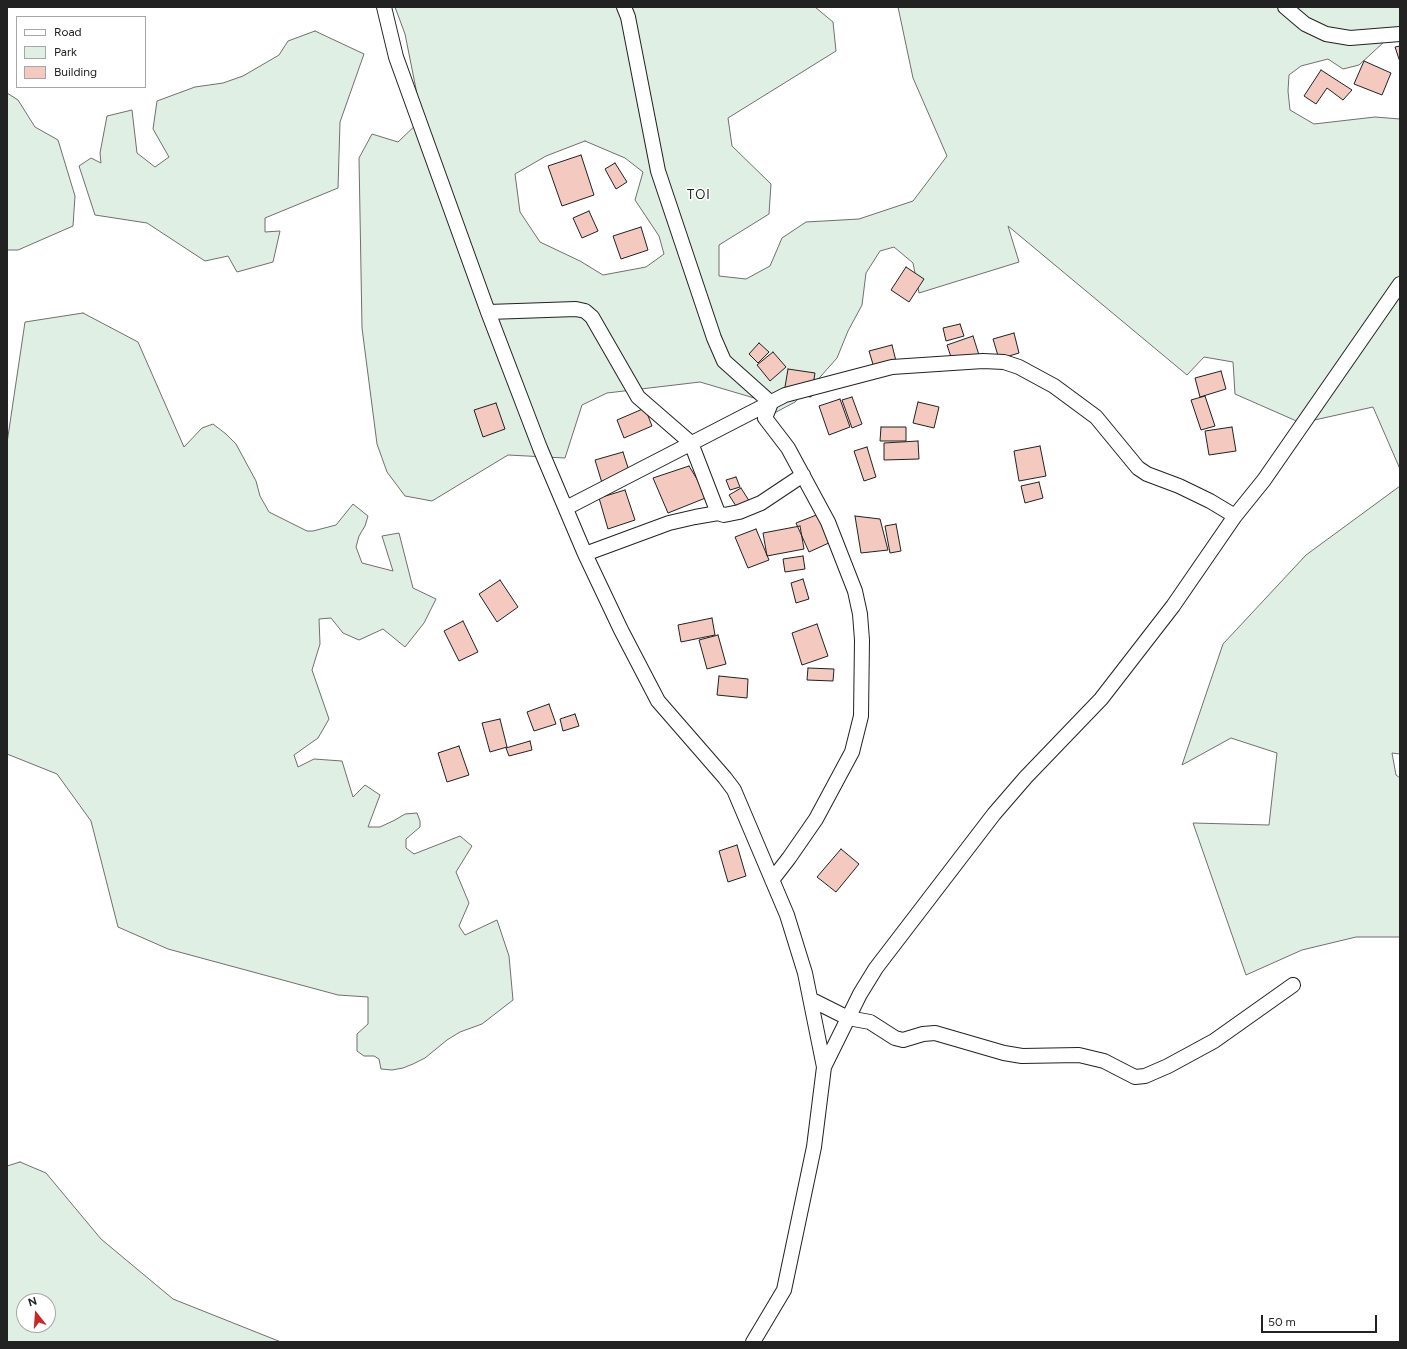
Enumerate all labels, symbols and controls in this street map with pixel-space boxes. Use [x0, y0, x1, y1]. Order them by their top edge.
legend [16, 16, 146, 88]
text: Road [54, 25, 82, 39]
text: Park [54, 45, 77, 59]
text: Building [54, 65, 97, 79]
district label: TOI [687, 187, 711, 203]
north arrow [16, 1293, 56, 1333]
text: N [27, 1295, 39, 1309]
scale bar [1263, 1307, 1379, 1333]
text: 50 m [1268, 1315, 1296, 1329]

